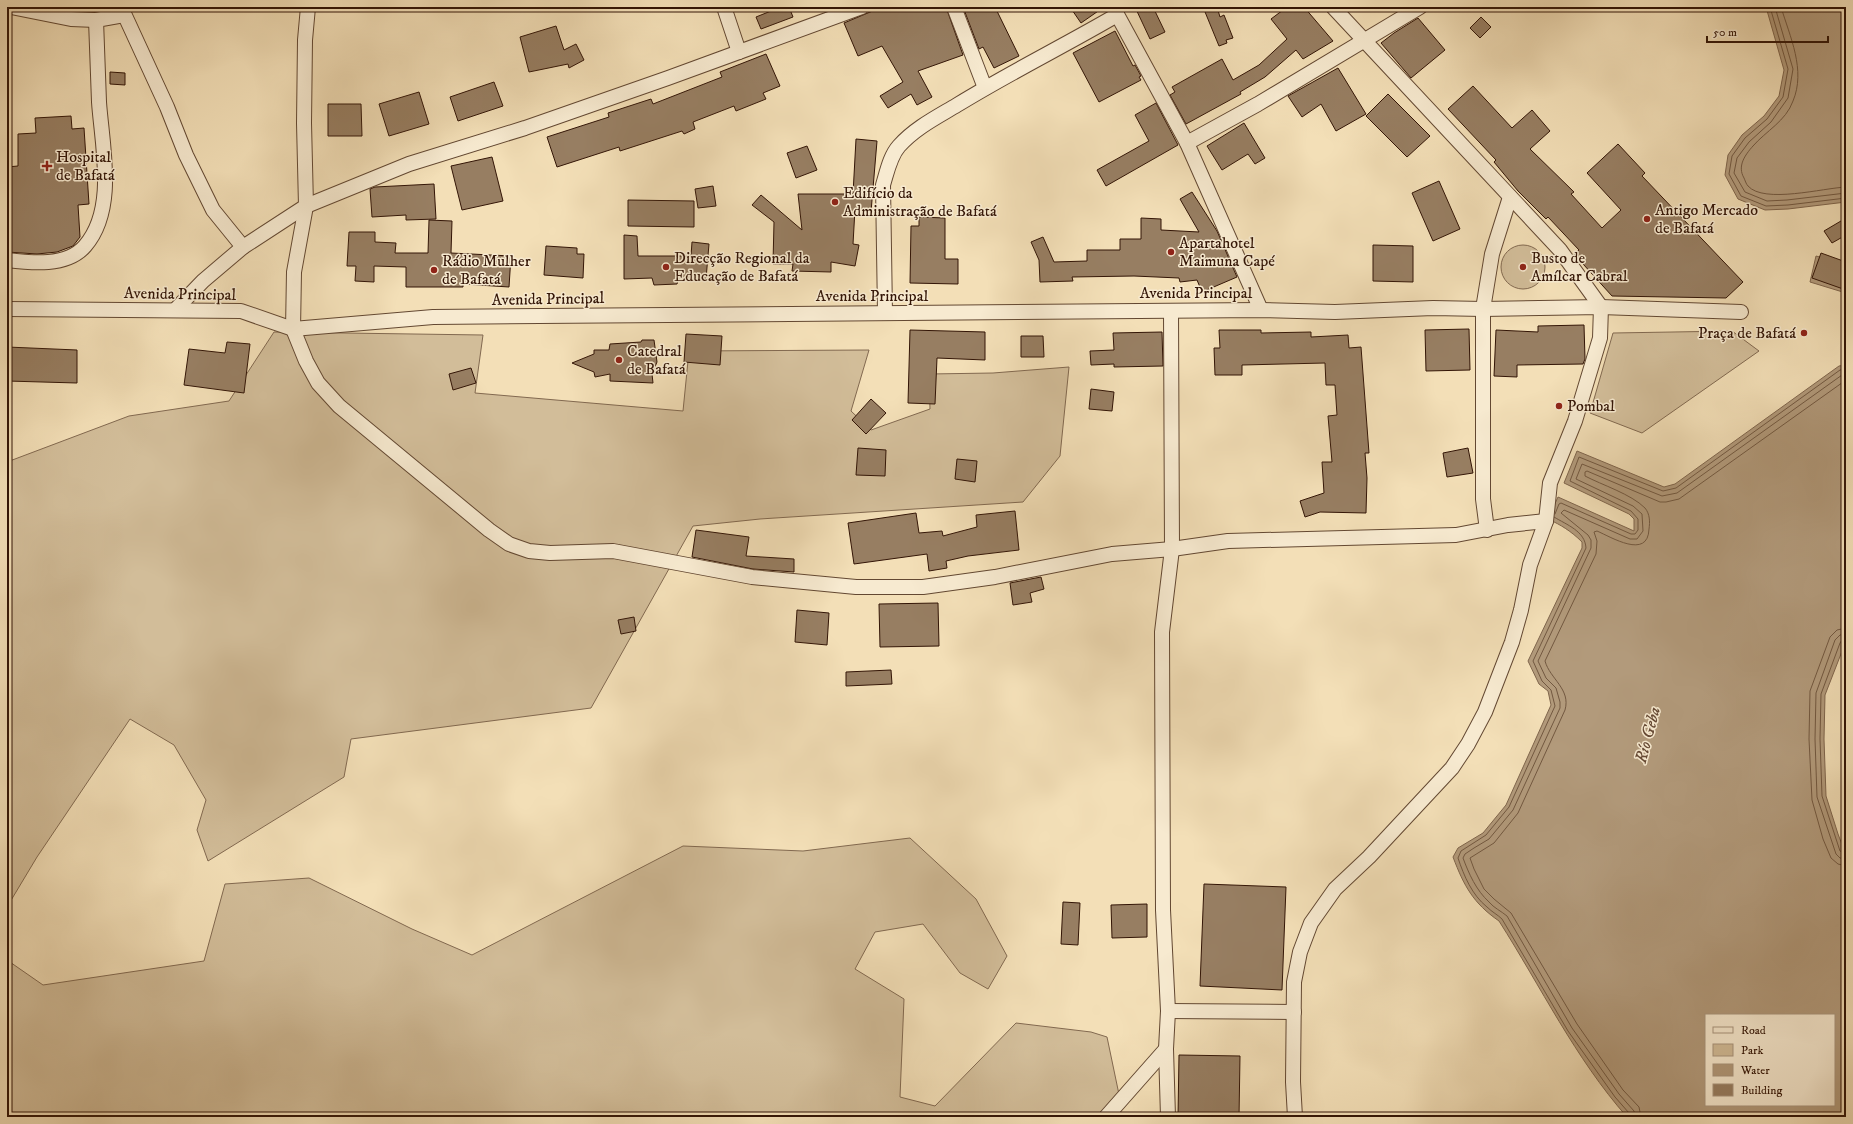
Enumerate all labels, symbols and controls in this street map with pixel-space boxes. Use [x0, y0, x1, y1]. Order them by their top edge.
scale bar [1707, 18, 1828, 44]
text: 50 m [1713, 25, 1737, 40]
place label: Hospital de Bafatá [56, 147, 115, 185]
marker: Hospital de Bafatá [41, 160, 53, 172]
place label: Edifício da Administração de Bafatá [843, 183, 997, 221]
marker: Edifício da Administração de Bafatá [830, 197, 840, 207]
place label: Antigo Mercado de Bafatá [1655, 200, 1758, 238]
marker: Antigo Mercado de Bafatá [1642, 214, 1652, 224]
place label: Apartahotel Maimuna Capé [1179, 233, 1275, 271]
marker: Apartahotel Maimuna Capé [1166, 247, 1176, 257]
place label: Direcção Regional da Educação de Bafatá [674, 248, 810, 286]
place label: Busto de Amílcar Cabral [1531, 248, 1628, 286]
place label: Rádio Mulher de Bafatá [442, 251, 531, 289]
marker: Direcção Regional da Educação de Bafatá [661, 262, 671, 272]
marker: Busto de Amílcar Cabral [1518, 262, 1528, 272]
marker: Rádio Mulher de Bafatá [429, 265, 439, 275]
street label: Avenida Principal [124, 283, 237, 305]
street label: Avenida Principal [1140, 283, 1252, 303]
street label: Avenida Principal [816, 286, 928, 306]
street label: Avenida Principal [492, 288, 605, 310]
place label: Praça de Bafatá [1698, 323, 1796, 343]
marker: Praça de Bafatá [1799, 328, 1809, 338]
place label: Catedral de Bafatá [627, 341, 686, 379]
marker: Catedral de Bafatá [614, 355, 624, 365]
place label: Pombal [1567, 396, 1615, 416]
marker: Pombal [1554, 401, 1564, 411]
water label: Río Geba [1630, 705, 1666, 766]
legend [1705, 1014, 1835, 1106]
text: Road [1741, 1023, 1766, 1038]
text: Park [1741, 1043, 1763, 1058]
text: Water [1740, 1063, 1770, 1078]
text: Building [1741, 1083, 1782, 1098]

